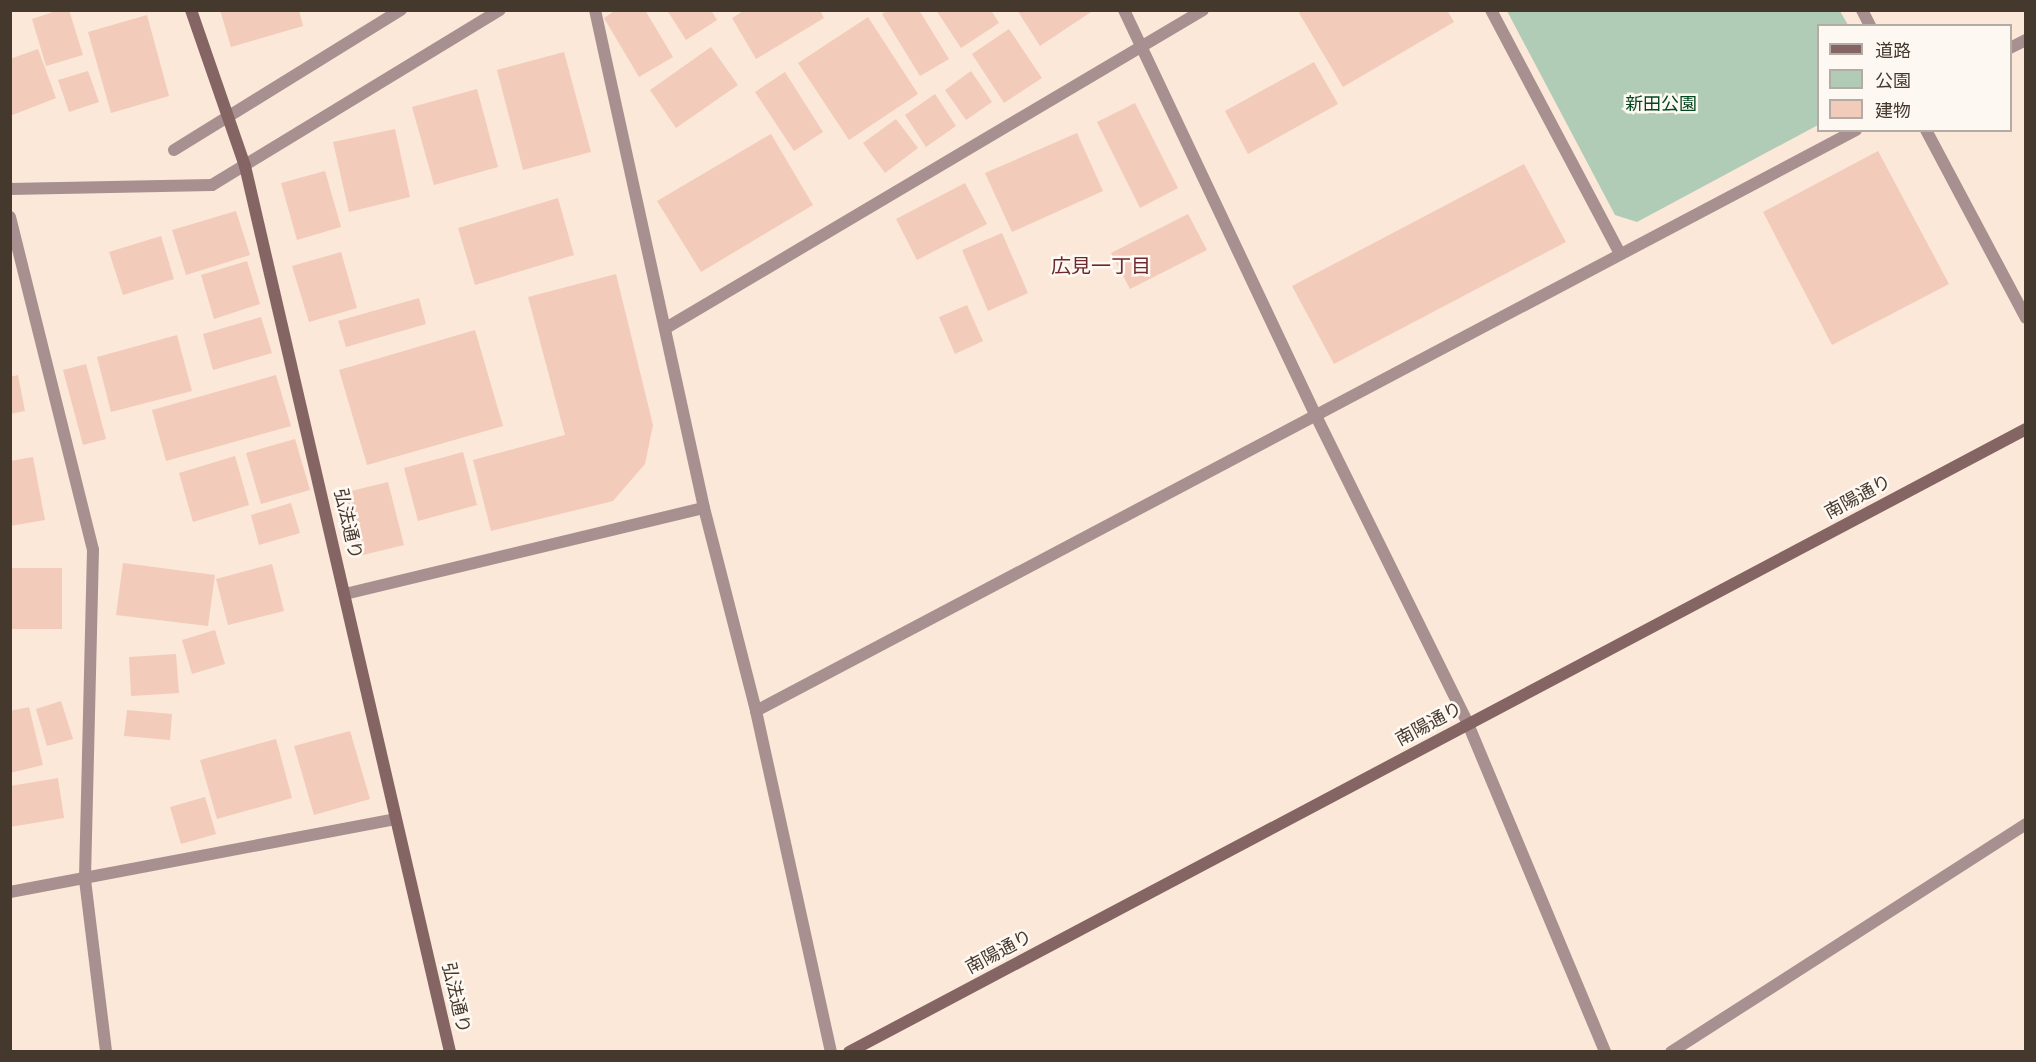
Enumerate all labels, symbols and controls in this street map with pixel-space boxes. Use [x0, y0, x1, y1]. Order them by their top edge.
legend [1817, 24, 2012, 132]
text: 道路 [1875, 39, 1911, 62]
text: 公園 [1875, 69, 1911, 92]
park label: 新田公園 [1625, 93, 1697, 115]
text: 建物 [1875, 99, 1911, 122]
district label: 広見一丁目 [1051, 253, 1151, 277]
street label: 南陽通り [1821, 471, 1895, 523]
street label: 弘法通り [329, 486, 367, 562]
street label: 南陽通り [1392, 698, 1466, 750]
street label: 南陽通り [962, 926, 1036, 978]
street label: 弘法通り [437, 960, 475, 1036]

